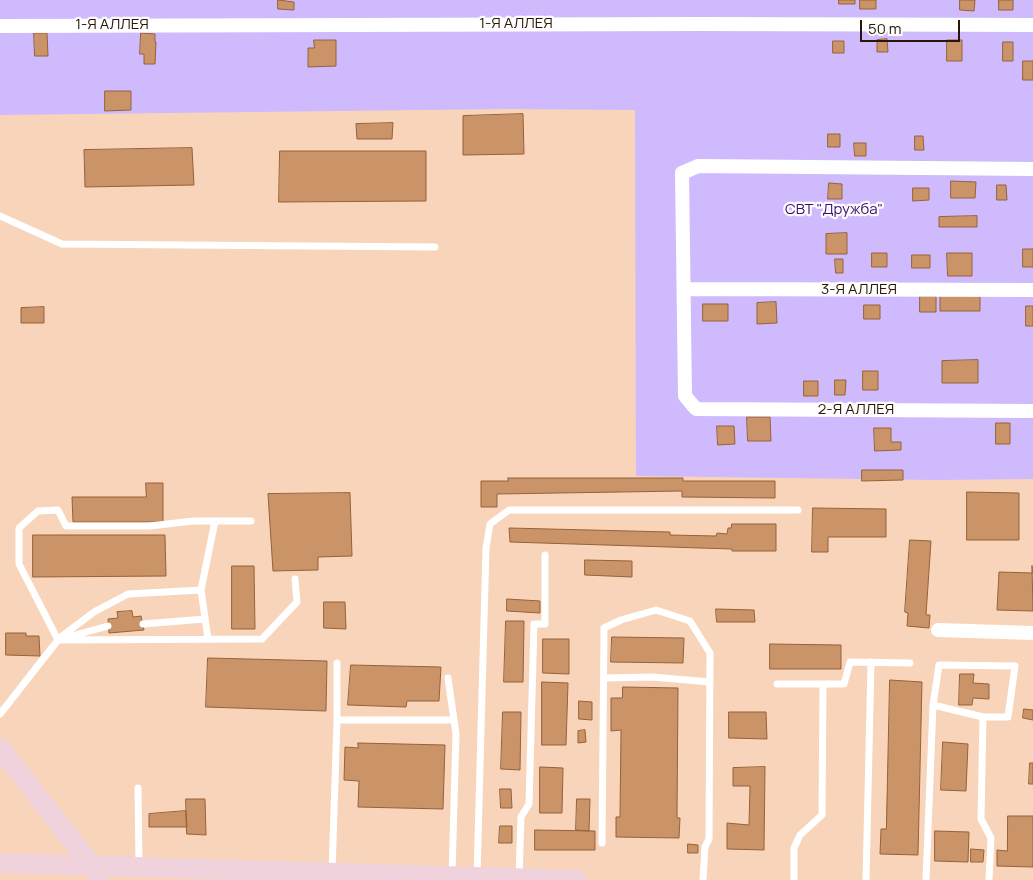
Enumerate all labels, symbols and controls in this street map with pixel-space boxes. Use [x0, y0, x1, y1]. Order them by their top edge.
scale bar [863, 10, 963, 42]
street label: 1-Я АЛЛЕЯ [479, 15, 553, 33]
street label: 1-Я АЛЛЕЯ [75, 16, 149, 34]
text: 50 m [868, 18, 902, 39]
park label: СВТ "Дружба" [785, 201, 883, 219]
street label: 3-Я АЛЛЕЯ [821, 281, 897, 299]
street label: 2-Я АЛЛЕЯ [818, 401, 894, 419]

